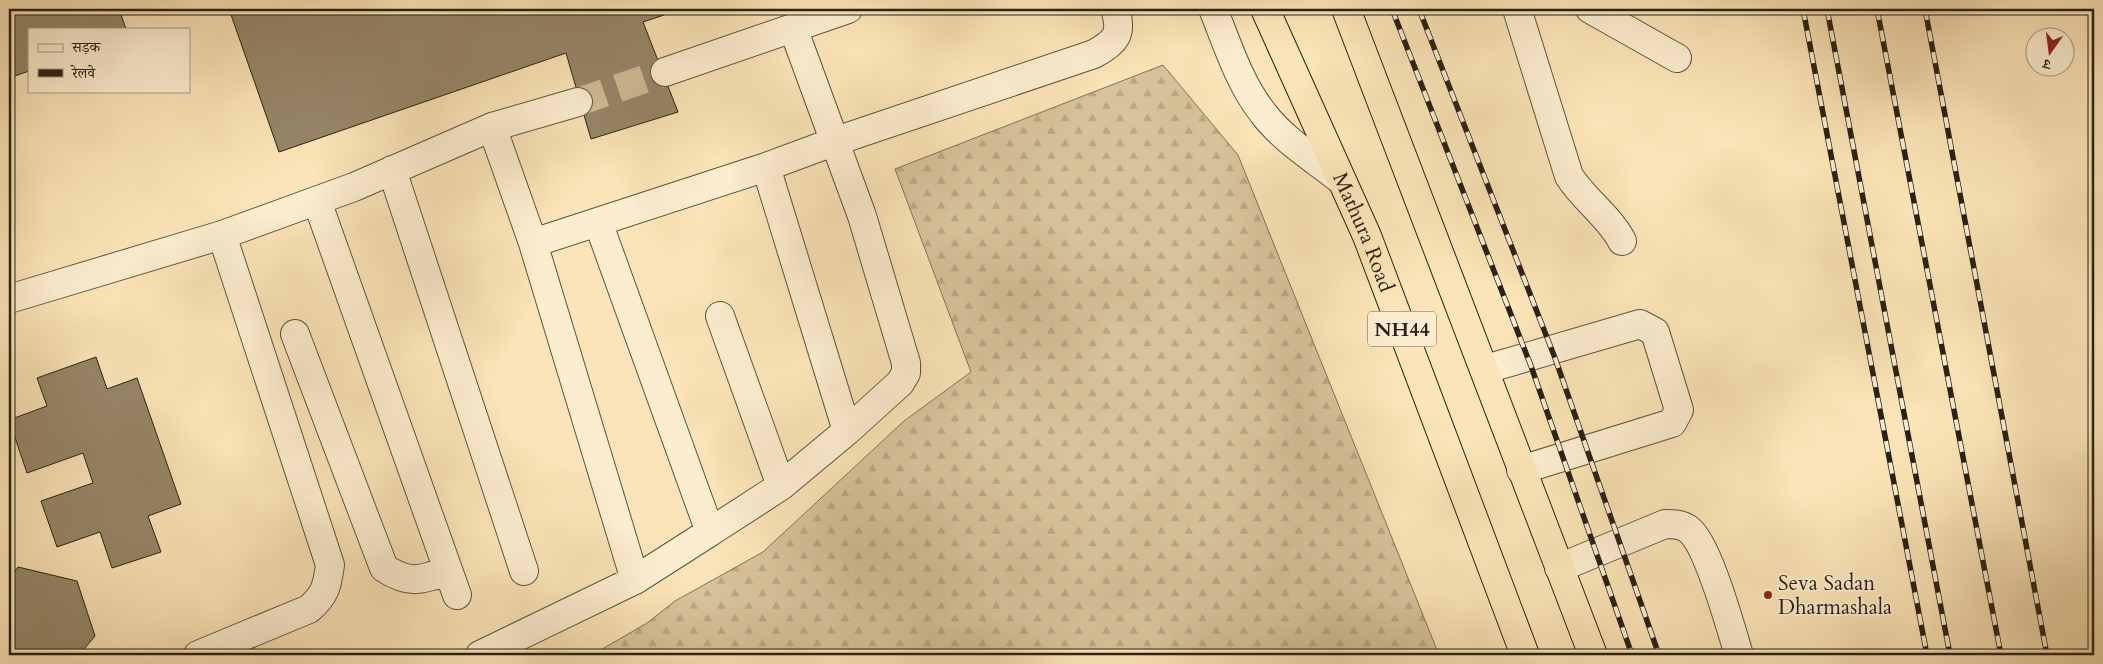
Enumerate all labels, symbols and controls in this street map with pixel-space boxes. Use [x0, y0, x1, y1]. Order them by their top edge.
legend [28, 28, 190, 92]
north arrow [2026, 28, 2076, 78]
text: सड़क [71, 37, 101, 57]
text: उ [2040, 54, 2054, 74]
text: रेलवे [70, 63, 96, 83]
street label: Mathura Road [1326, 168, 1401, 296]
road number: NH44 [1368, 312, 1436, 346]
place label: Seva Sadan Dharmashala [1778, 569, 1892, 622]
marker: Seva Sadan Dharmashala [1762, 589, 1774, 601]

